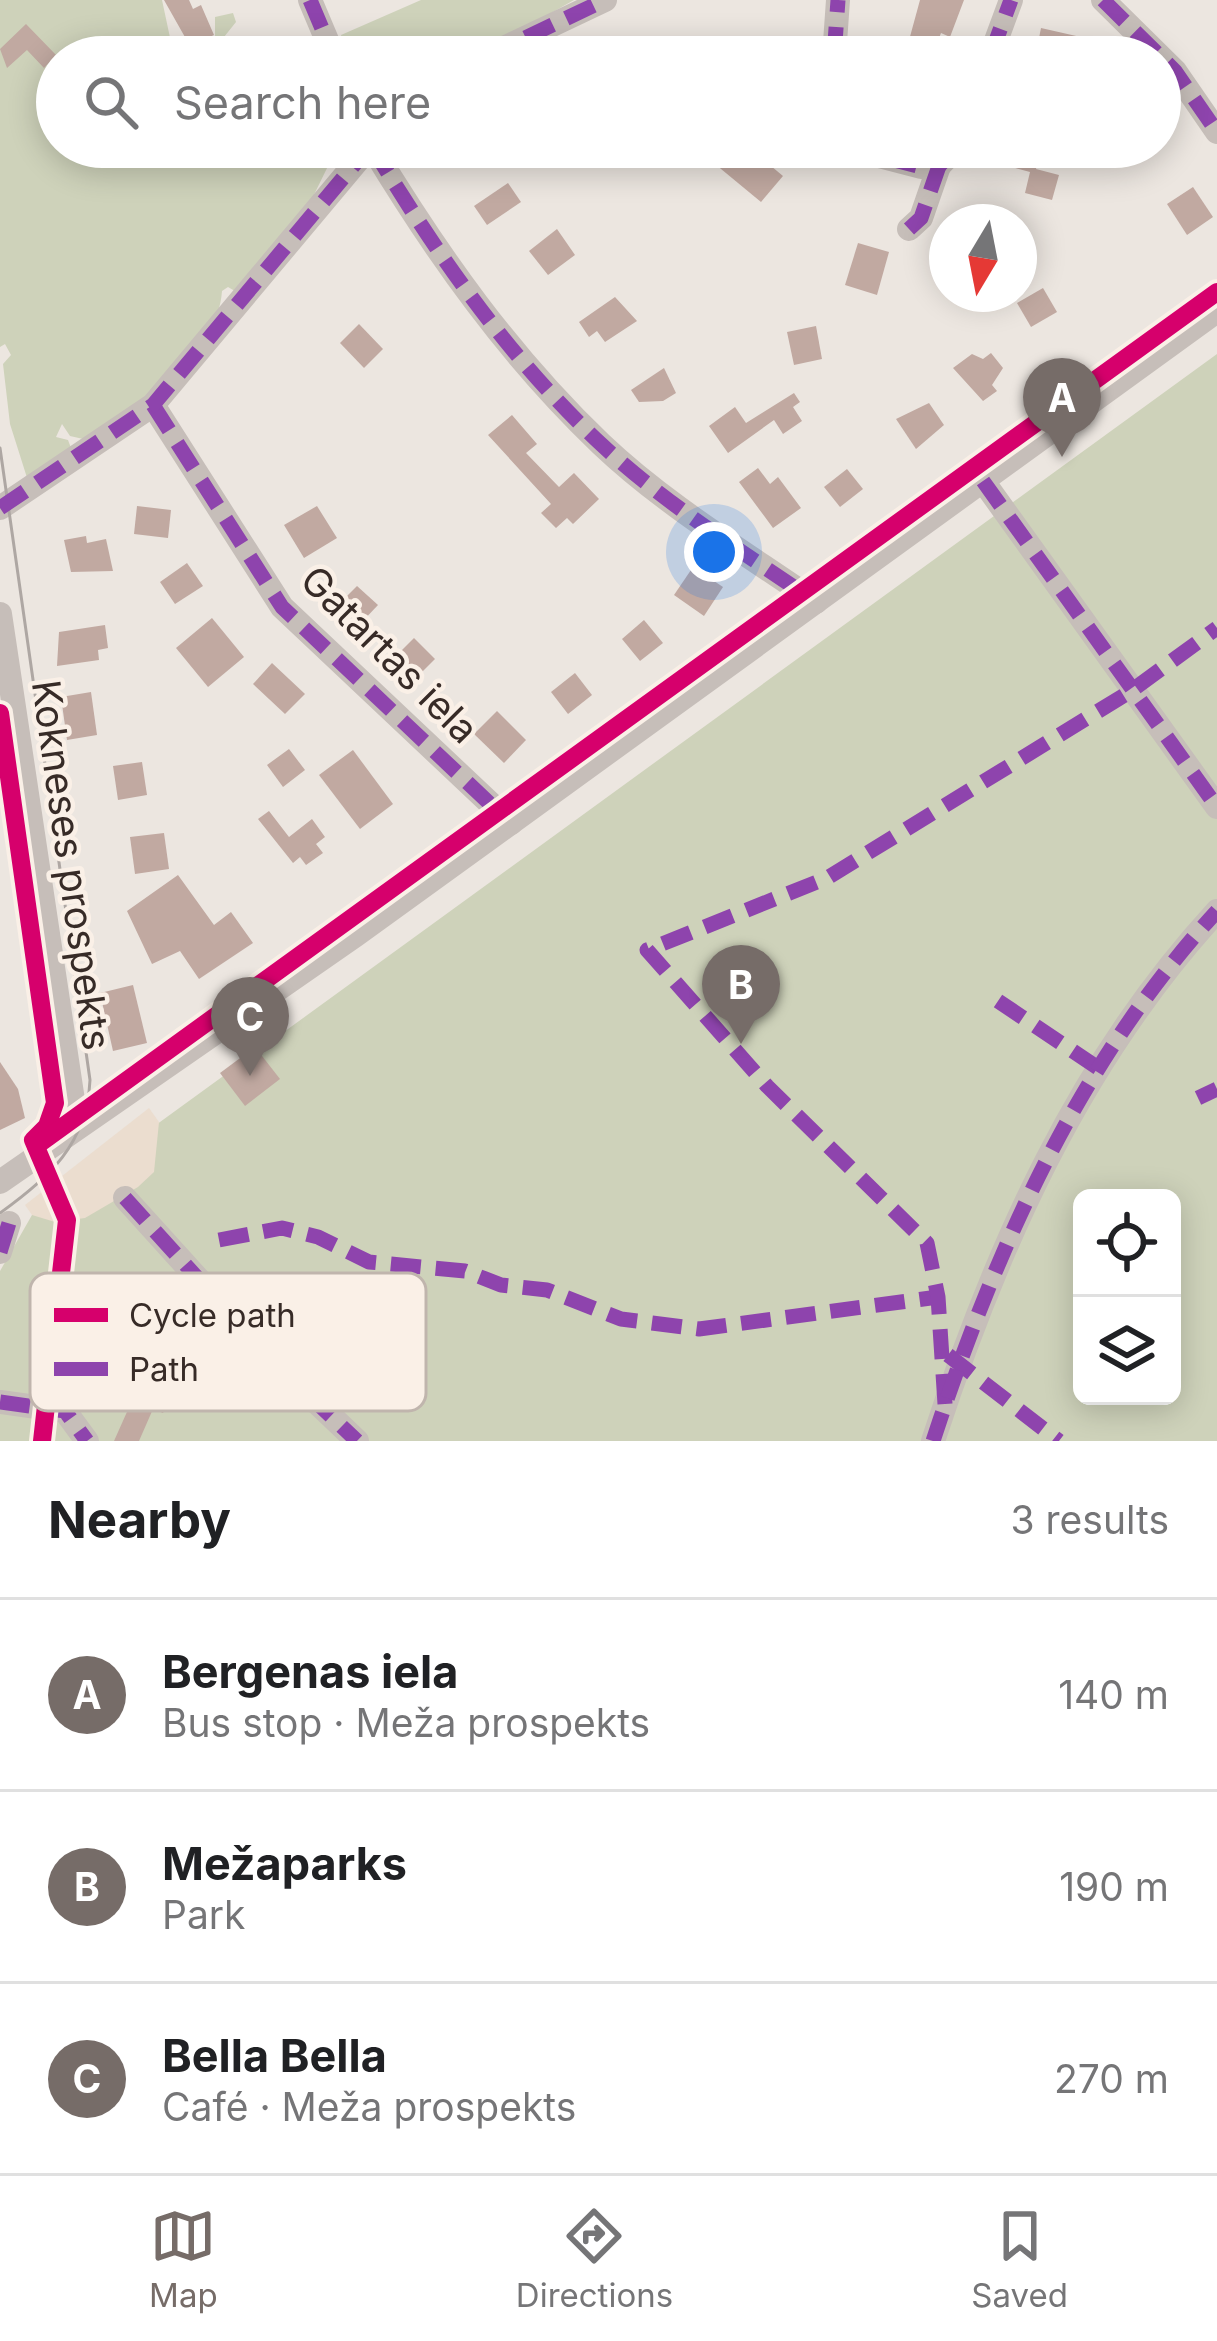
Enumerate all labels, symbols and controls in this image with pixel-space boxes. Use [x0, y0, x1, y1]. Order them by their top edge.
search box [36, 36, 1181, 168]
icon: search [78, 69, 144, 135]
text: Search here [174, 75, 431, 130]
north arrow [929, 204, 1037, 312]
pin: A [1023, 358, 1101, 457]
your location [684, 522, 744, 582]
street label: Gatartas iela [292, 556, 488, 752]
street label: Kokneses prospekts [23, 677, 121, 1053]
pin: B [702, 945, 780, 1044]
pin: C [211, 977, 289, 1076]
map controls [1073, 1189, 1181, 1405]
button: locate [1073, 1189, 1181, 1297]
legend [30, 1273, 426, 1411]
text: Cycle path [129, 1295, 296, 1335]
button: layers [1073, 1297, 1181, 1405]
text: Path [129, 1349, 199, 1389]
text: Nearby [48, 1489, 231, 1550]
text: 3 results [1011, 1496, 1169, 1543]
text: Bergenas iela [162, 1644, 458, 1699]
text: A [72, 1671, 102, 1718]
text: 140 m [1058, 1671, 1169, 1718]
text: Bus stop · Meža prospekts [162, 1699, 650, 1746]
text: Mežaparks [162, 1836, 407, 1891]
text: B [74, 1863, 100, 1910]
text: 190 m [1059, 1863, 1169, 1910]
text: Park [162, 1891, 246, 1938]
text: Bella Bella [162, 2028, 387, 2083]
text: C [73, 2055, 101, 2102]
text: 270 m [1054, 2055, 1169, 2102]
text: Café · Meža prospekts [162, 2083, 576, 2130]
tab: Map [149, 2203, 218, 2315]
tab: Directions [516, 2203, 673, 2315]
tab: Saved [971, 2203, 1068, 2315]

